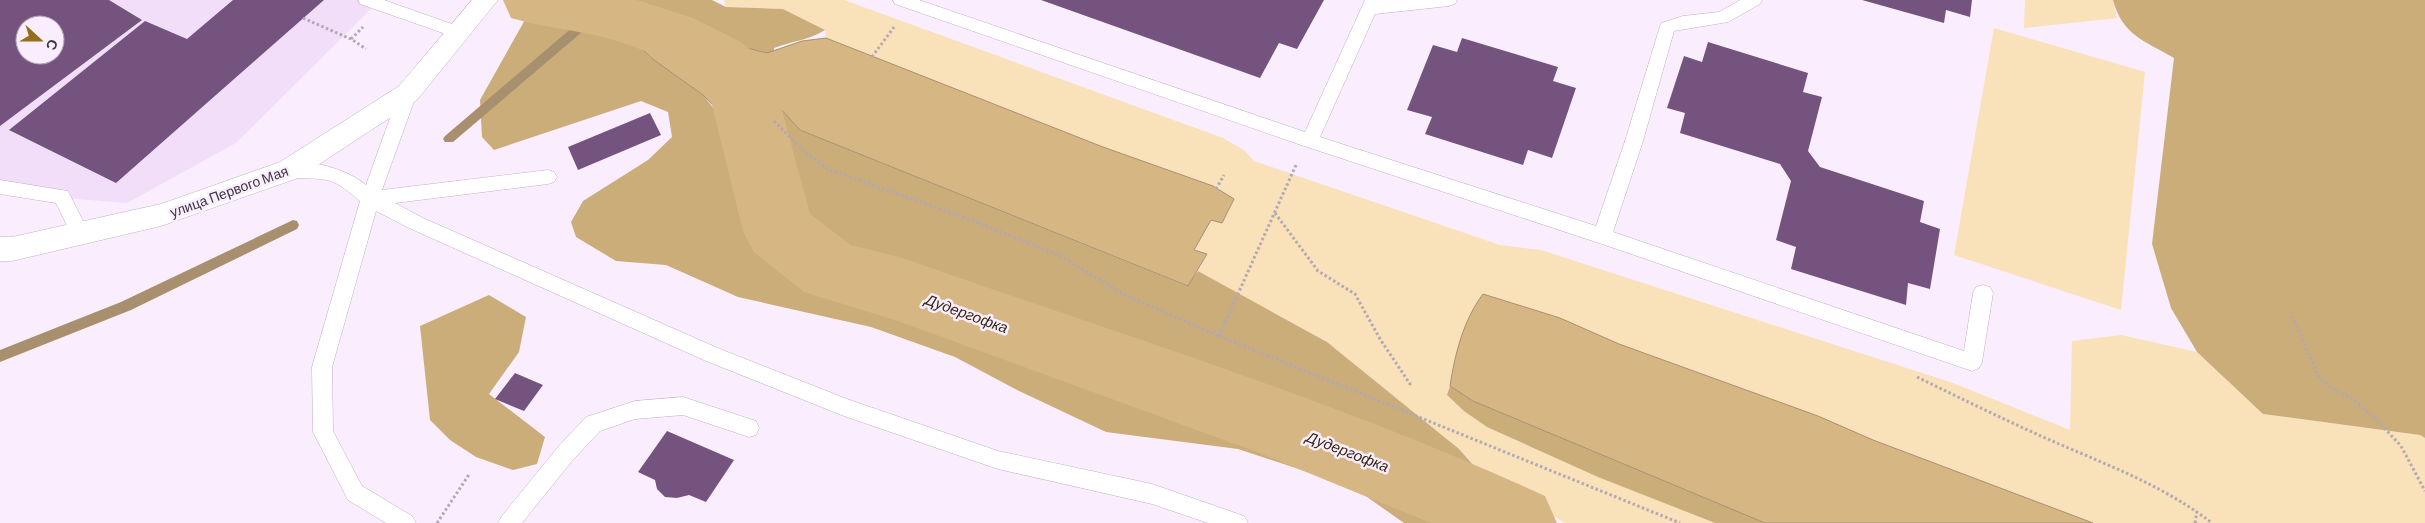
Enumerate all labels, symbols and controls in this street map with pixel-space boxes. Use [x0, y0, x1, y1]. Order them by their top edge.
north arrow [15, 15, 65, 65]
text: С [43, 37, 62, 53]
street label: улица Первого Мая [168, 162, 290, 220]
water label: Дудергофка [921, 289, 1011, 336]
water label: Дудергофка [1302, 426, 1392, 475]

